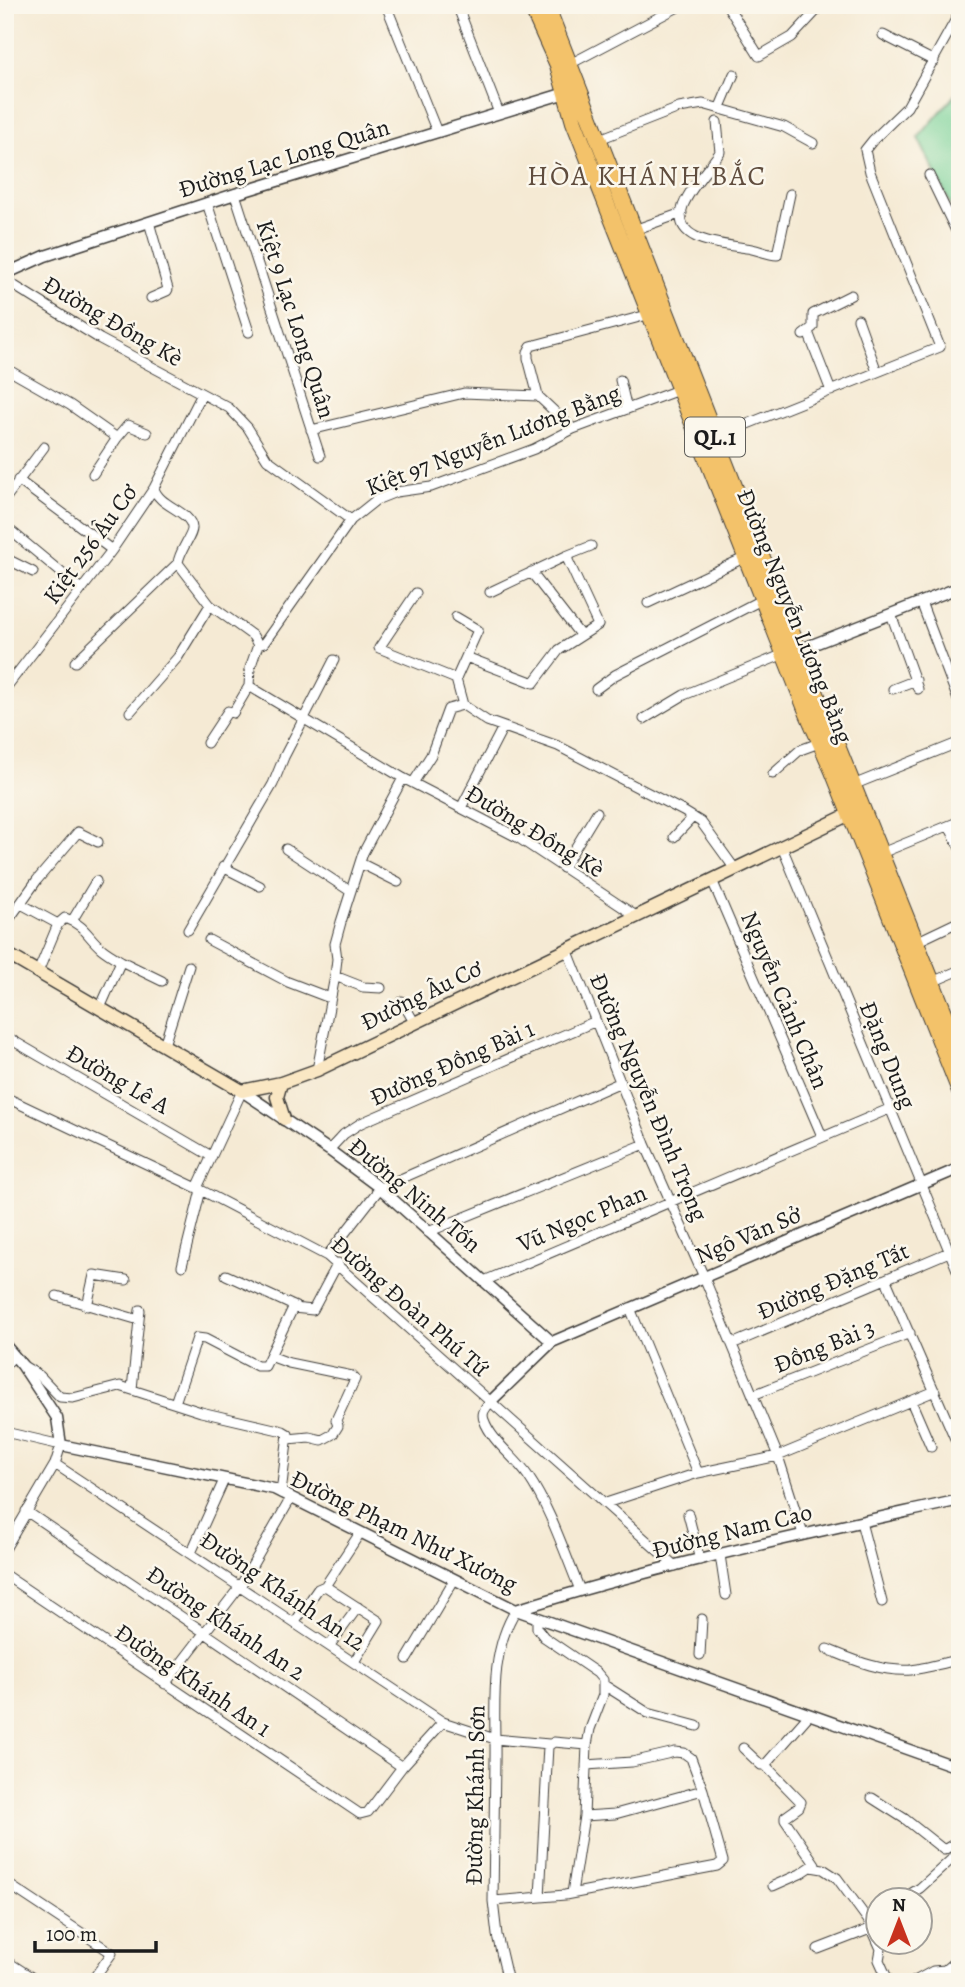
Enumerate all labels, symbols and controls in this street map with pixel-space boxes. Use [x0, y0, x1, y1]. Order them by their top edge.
street label: Đường Lạc Long Quân [175, 111, 393, 205]
district label: HÒA KHÁNH BẮC [527, 157, 767, 195]
street label: Kiệt 9 Lạc Long Quân [249, 215, 343, 423]
street label: Đường Đồng Kè [37, 268, 189, 374]
street label: Kiệt 97 Nguyễn Lương Bằng [361, 377, 625, 503]
road number: QL.1 [685, 418, 745, 457]
street label: Kiệt 256 Âu Cơ [36, 476, 145, 610]
street label: Đường Nguyễn Lương Bằng [729, 484, 861, 748]
street label: Đường Đồng Kè [460, 777, 610, 885]
street label: Nguyễn Cảnh Chân [733, 906, 837, 1094]
street label: Đường Âu Cơ [355, 951, 488, 1038]
street label: Đường Nguyễn Đình Trọng [582, 968, 716, 1226]
street label: Đặng Dung [852, 996, 924, 1114]
street label: Đường Đồng Bài 1 [365, 1012, 539, 1114]
street label: Đường Lê A [60, 1037, 176, 1122]
street label: Đường Ninh Tốn [342, 1130, 488, 1260]
street label: Vũ Ngọc Phan [512, 1176, 652, 1260]
street label: Ngô Văn Sở [690, 1198, 807, 1272]
street label: Đường Đoàn Phú Tứ [324, 1228, 497, 1384]
street label: Đường Đặng Tất [752, 1235, 914, 1327]
street label: Đồng Bài 3 [769, 1311, 879, 1381]
street label: Đường Phạm Như Xương [285, 1462, 523, 1600]
street label: Đường Nam Cao [649, 1496, 815, 1566]
street label: Đường Khánh An 12 [194, 1524, 372, 1658]
street label: Đường Khánh An 2 [140, 1558, 312, 1688]
street label: Đường Khánh An 1 [109, 1616, 277, 1744]
street label: Đường Khánh Sơn [457, 1705, 493, 1885]
north arrow [864, 1885, 934, 1955]
text: N [892, 1892, 906, 1918]
scale bar [35, 1910, 156, 1954]
text: 100 m [46, 1920, 97, 1948]

